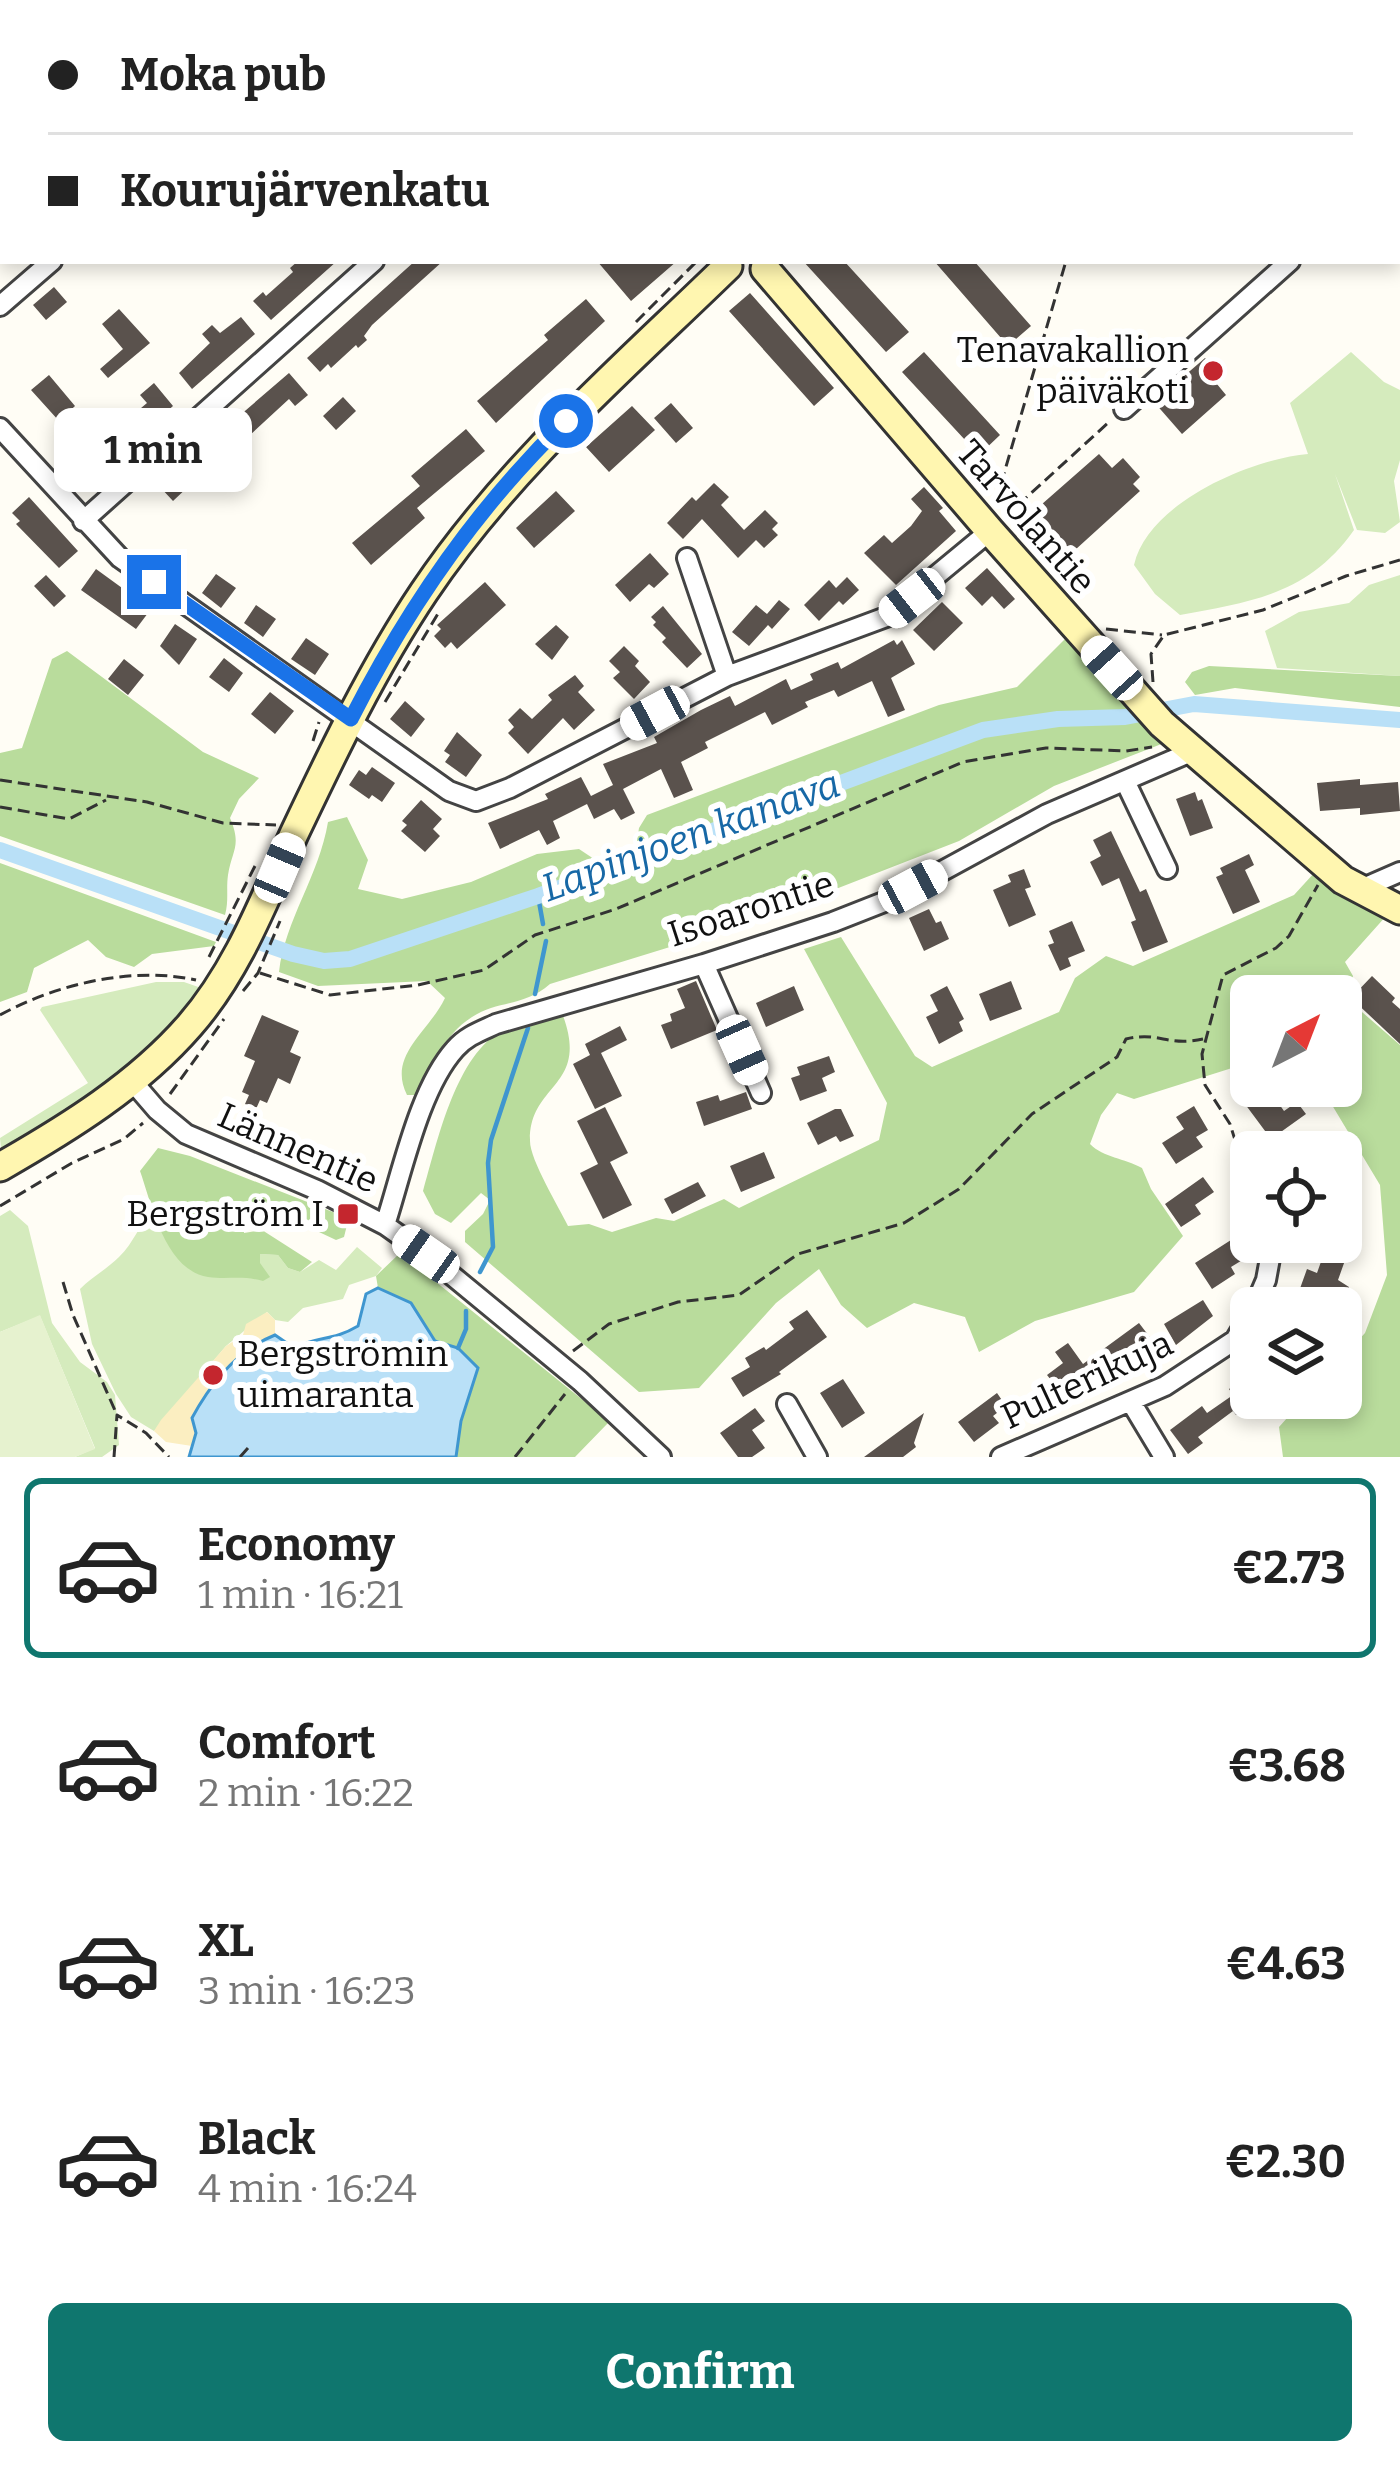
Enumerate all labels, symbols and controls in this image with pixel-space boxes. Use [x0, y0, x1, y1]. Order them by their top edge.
text: Moka pub [120, 48, 326, 102]
text: Kourujärvenkatu [120, 164, 490, 218]
place label: Tenavakallion päiväkoti [956, 328, 1189, 413]
marker: Tenavakallion päiväkoti [1200, 358, 1226, 384]
route start [539, 394, 593, 448]
callout: 1 min [55, 408, 253, 492]
text: 1 min [104, 427, 202, 473]
street label: Tarvolantie [947, 431, 1105, 603]
route end [127, 555, 181, 609]
car [873, 562, 951, 634]
car [1075, 629, 1149, 707]
car [615, 680, 695, 746]
water label: Lapinjoen kanava [536, 761, 846, 911]
car [249, 828, 311, 908]
car [873, 854, 953, 920]
street label: Isoarontie [663, 862, 839, 956]
north arrow [1230, 975, 1362, 1107]
map controls [1230, 975, 1362, 1419]
car [711, 1010, 773, 1090]
street label: Lännentie [211, 1093, 385, 1203]
button: locate [1230, 1131, 1362, 1263]
place label: Bergström I [126, 1192, 324, 1236]
marker: Bergström I [335, 1201, 361, 1227]
car [386, 1219, 466, 1289]
button: layers [1230, 1287, 1362, 1419]
street label: Pulterikuja [994, 1321, 1180, 1439]
place label: Bergströmin uimaranta [237, 1332, 449, 1417]
marker: Bergströmin uimaranta [200, 1362, 226, 1388]
icon: car [54, 1514, 162, 1622]
text: Economy [198, 1518, 395, 1572]
text: €2.73 [1232, 1541, 1346, 1595]
text: 1 min · 16:21 [198, 1572, 403, 1618]
icon: car [54, 1712, 162, 1820]
text: Comfort [198, 1716, 376, 1770]
text: €3.68 [1228, 1739, 1346, 1793]
text: 2 min · 16:22 [198, 1770, 414, 1816]
icon: car [54, 1910, 162, 2018]
text: XL [198, 1914, 254, 1968]
text: €4.63 [1226, 1937, 1346, 1991]
text: 3 min · 16:23 [198, 1968, 416, 2014]
icon: car [54, 2108, 162, 2216]
text: Black [198, 2112, 315, 2166]
text: €2.30 [1225, 2135, 1346, 2189]
text: 4 min · 16:24 [198, 2166, 417, 2212]
button: Confirm [48, 2303, 1352, 2441]

